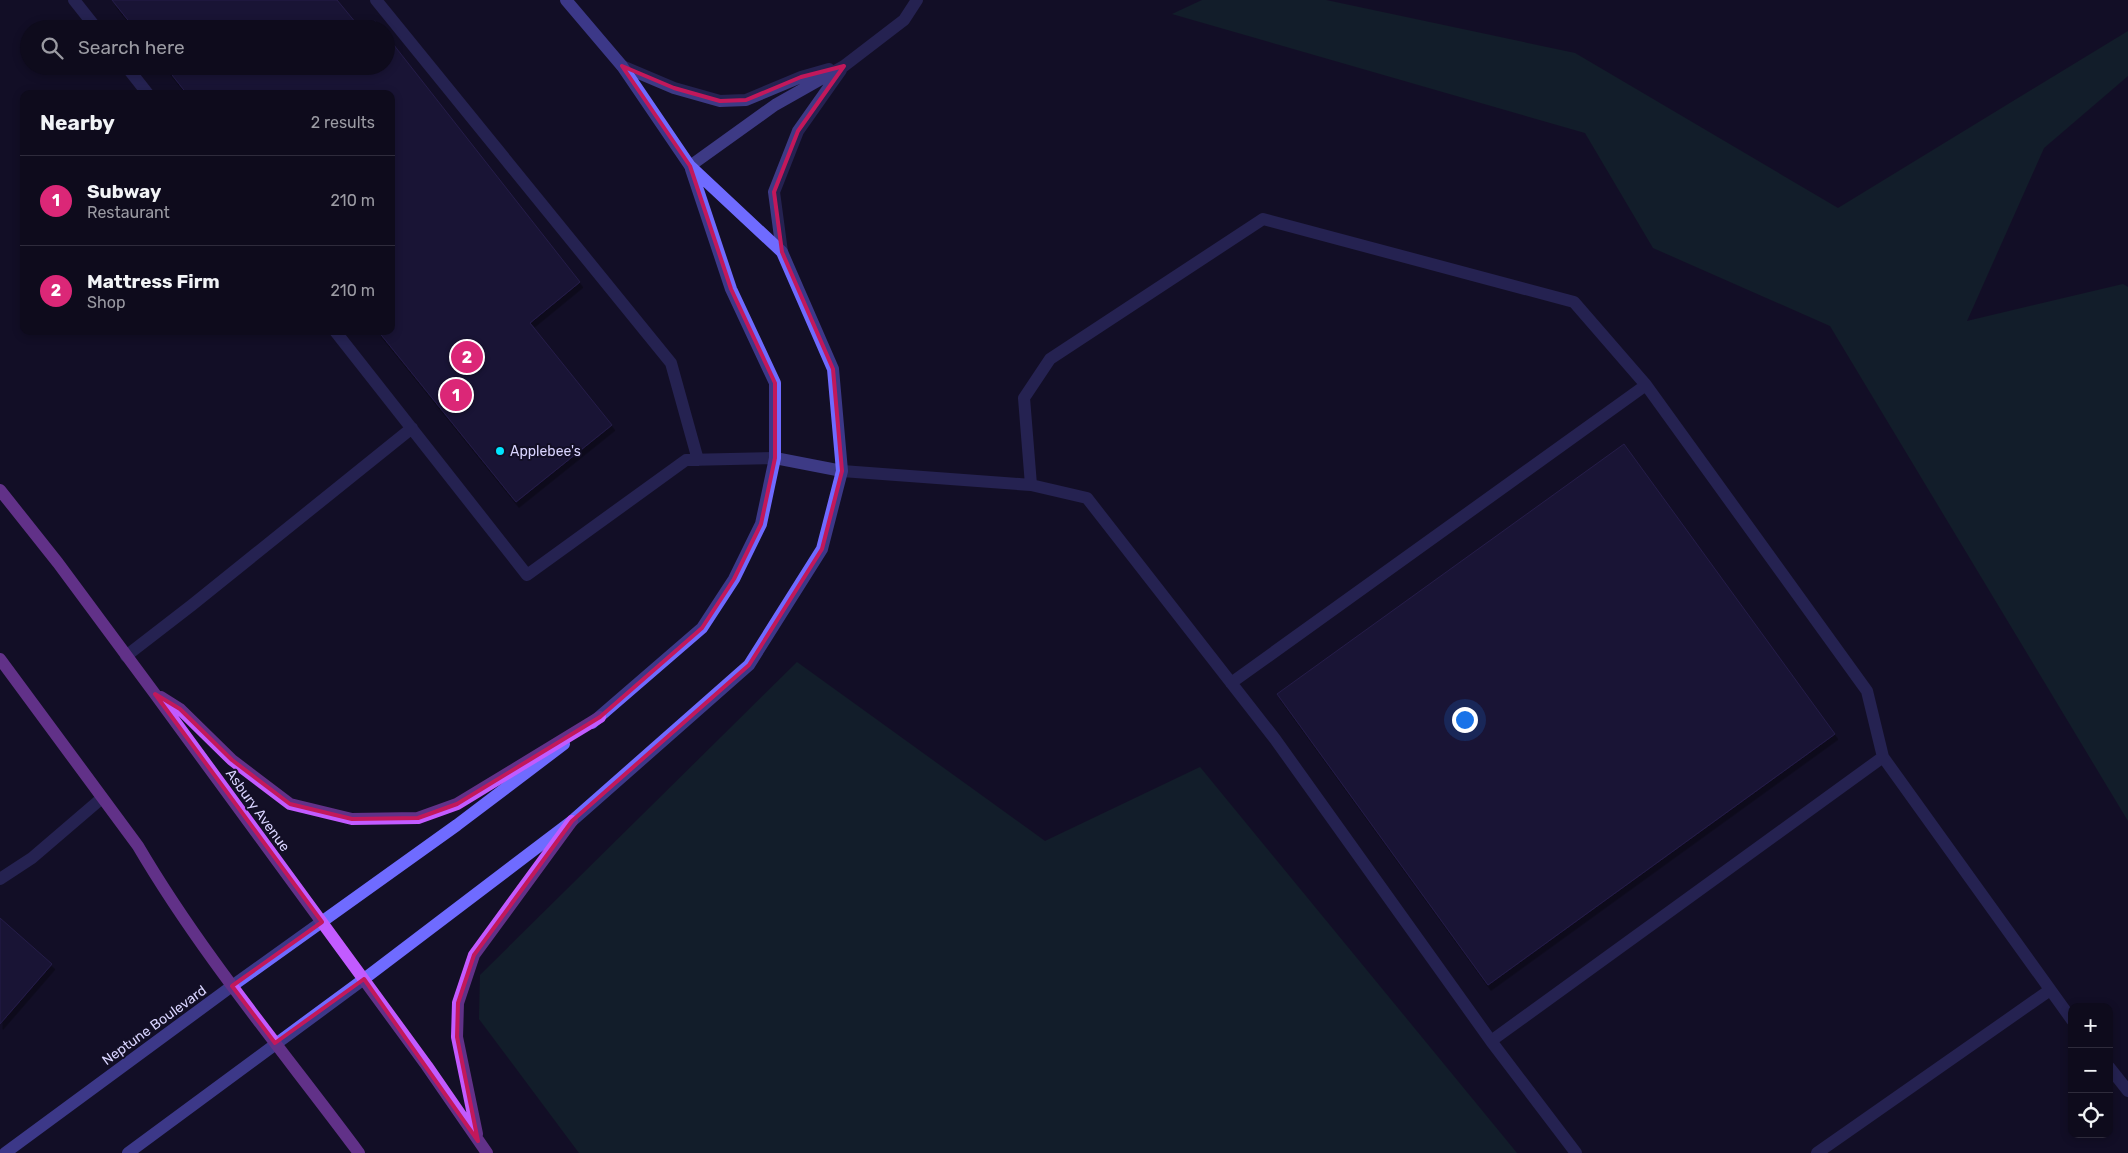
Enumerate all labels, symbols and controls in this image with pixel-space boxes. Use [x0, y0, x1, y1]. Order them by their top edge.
search box [20, 20, 395, 75]
icon: search [38, 34, 66, 62]
text: Search here [78, 36, 185, 59]
text: Nearby [40, 110, 115, 135]
text: 2 results [311, 113, 375, 132]
text: Subway [87, 180, 161, 203]
text: 1 [52, 191, 60, 210]
text: 210 m [330, 191, 375, 210]
text: Restaurant [87, 203, 170, 222]
text: Mattress Firm [87, 270, 220, 293]
text: 2 [51, 281, 61, 300]
text: 210 m [330, 281, 375, 300]
text: Shop [87, 293, 125, 312]
pin: 2 [451, 338, 483, 376]
pin: 1 [440, 376, 472, 414]
place label: Applebee's [510, 443, 581, 460]
marker: Applebee's [494, 445, 506, 457]
your location [1452, 707, 1478, 733]
street label: Asbury Avenue [222, 766, 293, 855]
street label: Neptune Boulevard [99, 982, 210, 1069]
map controls [2068, 1003, 2113, 1138]
button: + [2068, 1003, 2113, 1048]
button: − [2068, 1048, 2113, 1093]
button: locate [2068, 1093, 2113, 1138]

